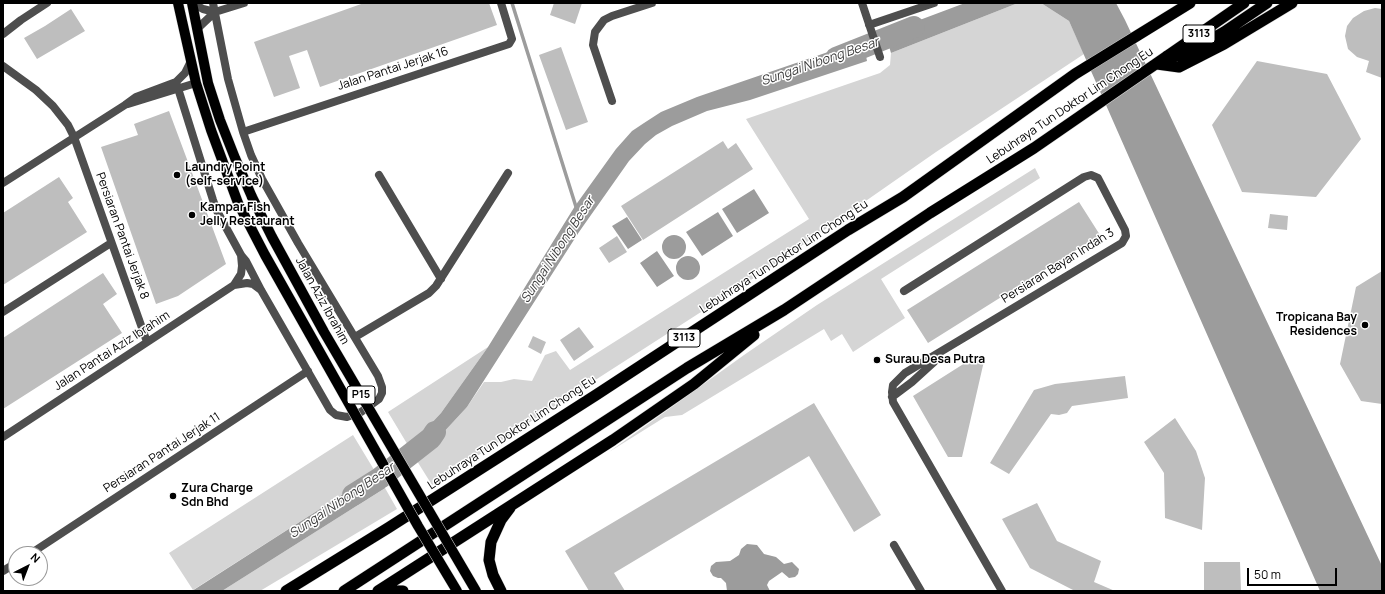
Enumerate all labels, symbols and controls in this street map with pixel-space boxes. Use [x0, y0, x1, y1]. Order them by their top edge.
road number: 3113 [1183, 25, 1215, 43]
water label: Sungai Nibong Besar [759, 34, 881, 90]
street label: Jalan Pantai Jerjak 16 [336, 44, 450, 94]
street label: Lebuhraya Tun Doktor Lim Chong Eu [984, 45, 1156, 167]
place label: Laundry Point (self-service) [185, 161, 265, 189]
marker: Laundry Point (self-service) [172, 170, 182, 180]
street label: Persiaran Pantai Jerjak 8 [92, 171, 152, 301]
water label: Sungai Nibong Besar [518, 194, 598, 306]
street label: Lebuhraya Tun Doktor Lim Chong Eu [697, 197, 871, 317]
place label: Kampar Fish Jelly Restaurant [200, 201, 295, 229]
marker: Kampar Fish Jelly Restaurant [187, 210, 197, 220]
street label: Persiaran Bayan Indah 3 [999, 225, 1117, 307]
street label: Jalan Aziz Ibrahim [292, 255, 352, 347]
street label: Jalan Pantai Aziz Ibrahim [51, 308, 173, 394]
place label: Tropicana Bay Residences [1276, 311, 1357, 339]
marker: Tropicana Bay Residences [1360, 320, 1370, 330]
road number: 3113 [668, 329, 700, 347]
place label: Surau Desa Putra [885, 353, 985, 367]
marker: Surau Desa Putra [872, 355, 882, 365]
street label: Lebuhraya Tun Doktor Lim Chong Eu [425, 373, 599, 493]
road number: P15 [347, 386, 375, 404]
street label: Persiaran Pantai Jerjak 11 [101, 410, 223, 496]
water label: Sungai Nibong Besar [286, 460, 398, 542]
place label: Zura Charge Sdn Bhd [181, 482, 253, 510]
marker: Zura Charge Sdn Bhd [168, 491, 178, 501]
north arrow [8, 546, 48, 586]
text: N [28, 549, 44, 566]
scale bar [1249, 560, 1339, 586]
text: 50 m [1254, 566, 1281, 583]

